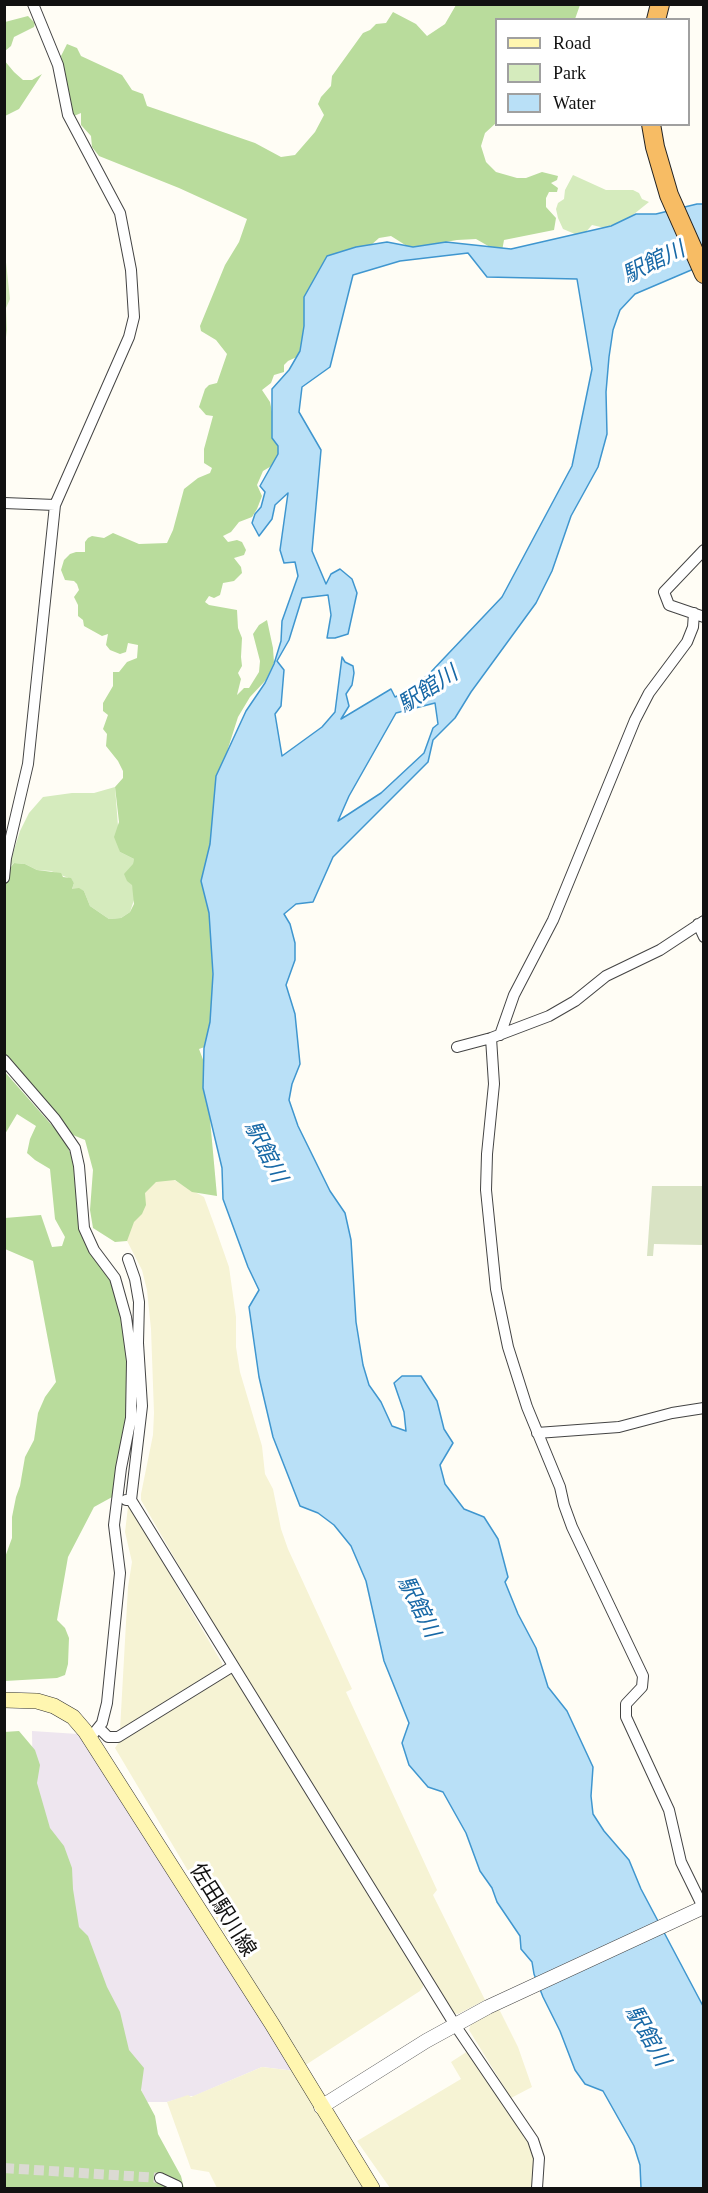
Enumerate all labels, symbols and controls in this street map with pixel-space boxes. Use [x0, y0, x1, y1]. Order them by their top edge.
legend [495, 18, 690, 126]
text: Road [553, 33, 591, 53]
text: Park [553, 63, 586, 83]
text: Water [553, 93, 596, 113]
water label: 駅館川 [618, 235, 688, 287]
water label: 駅館川 [392, 659, 462, 717]
water label: 駅館川 [240, 1116, 294, 1186]
water label: 駅館川 [393, 1571, 447, 1641]
street label: 佐田駅川線 [185, 1858, 263, 1960]
water label: 駅館川 [621, 2000, 677, 2070]

